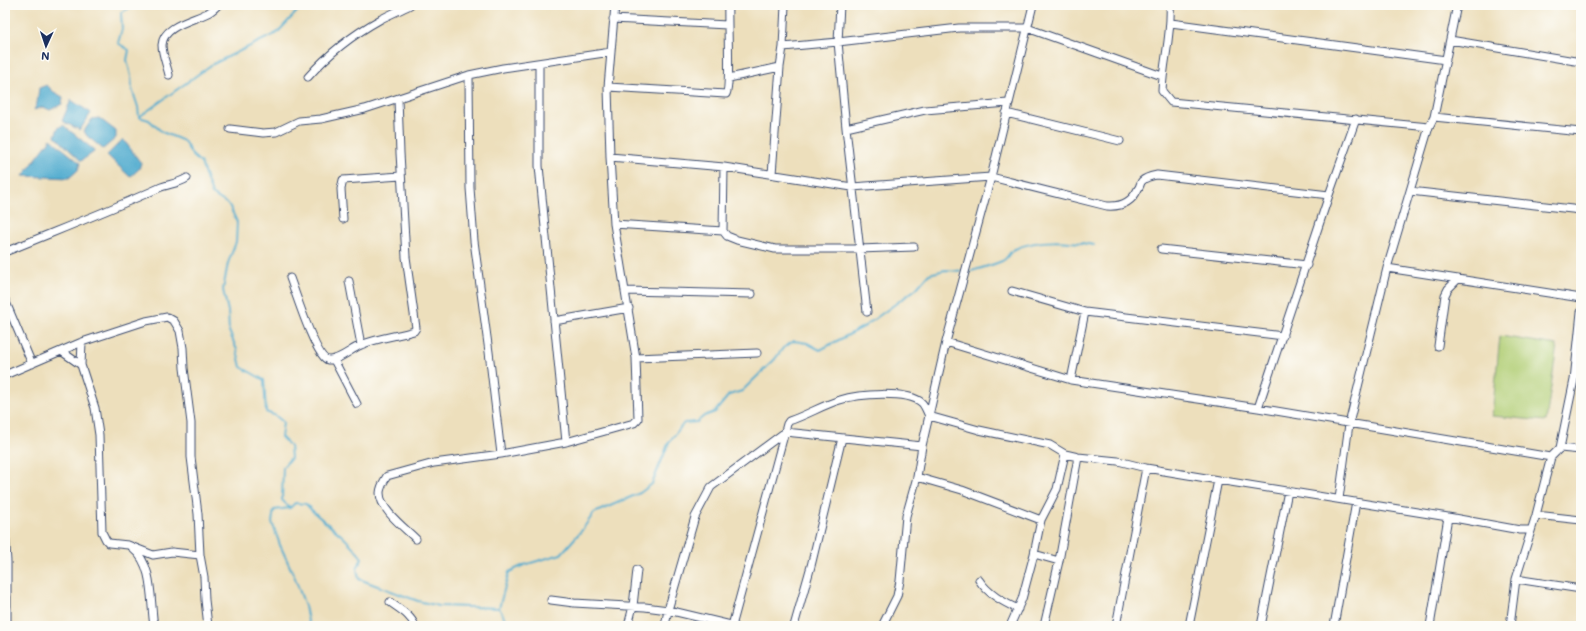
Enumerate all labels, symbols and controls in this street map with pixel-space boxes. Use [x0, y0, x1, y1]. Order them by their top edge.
north arrow [26, 26, 66, 66]
text: N [41, 49, 50, 64]

